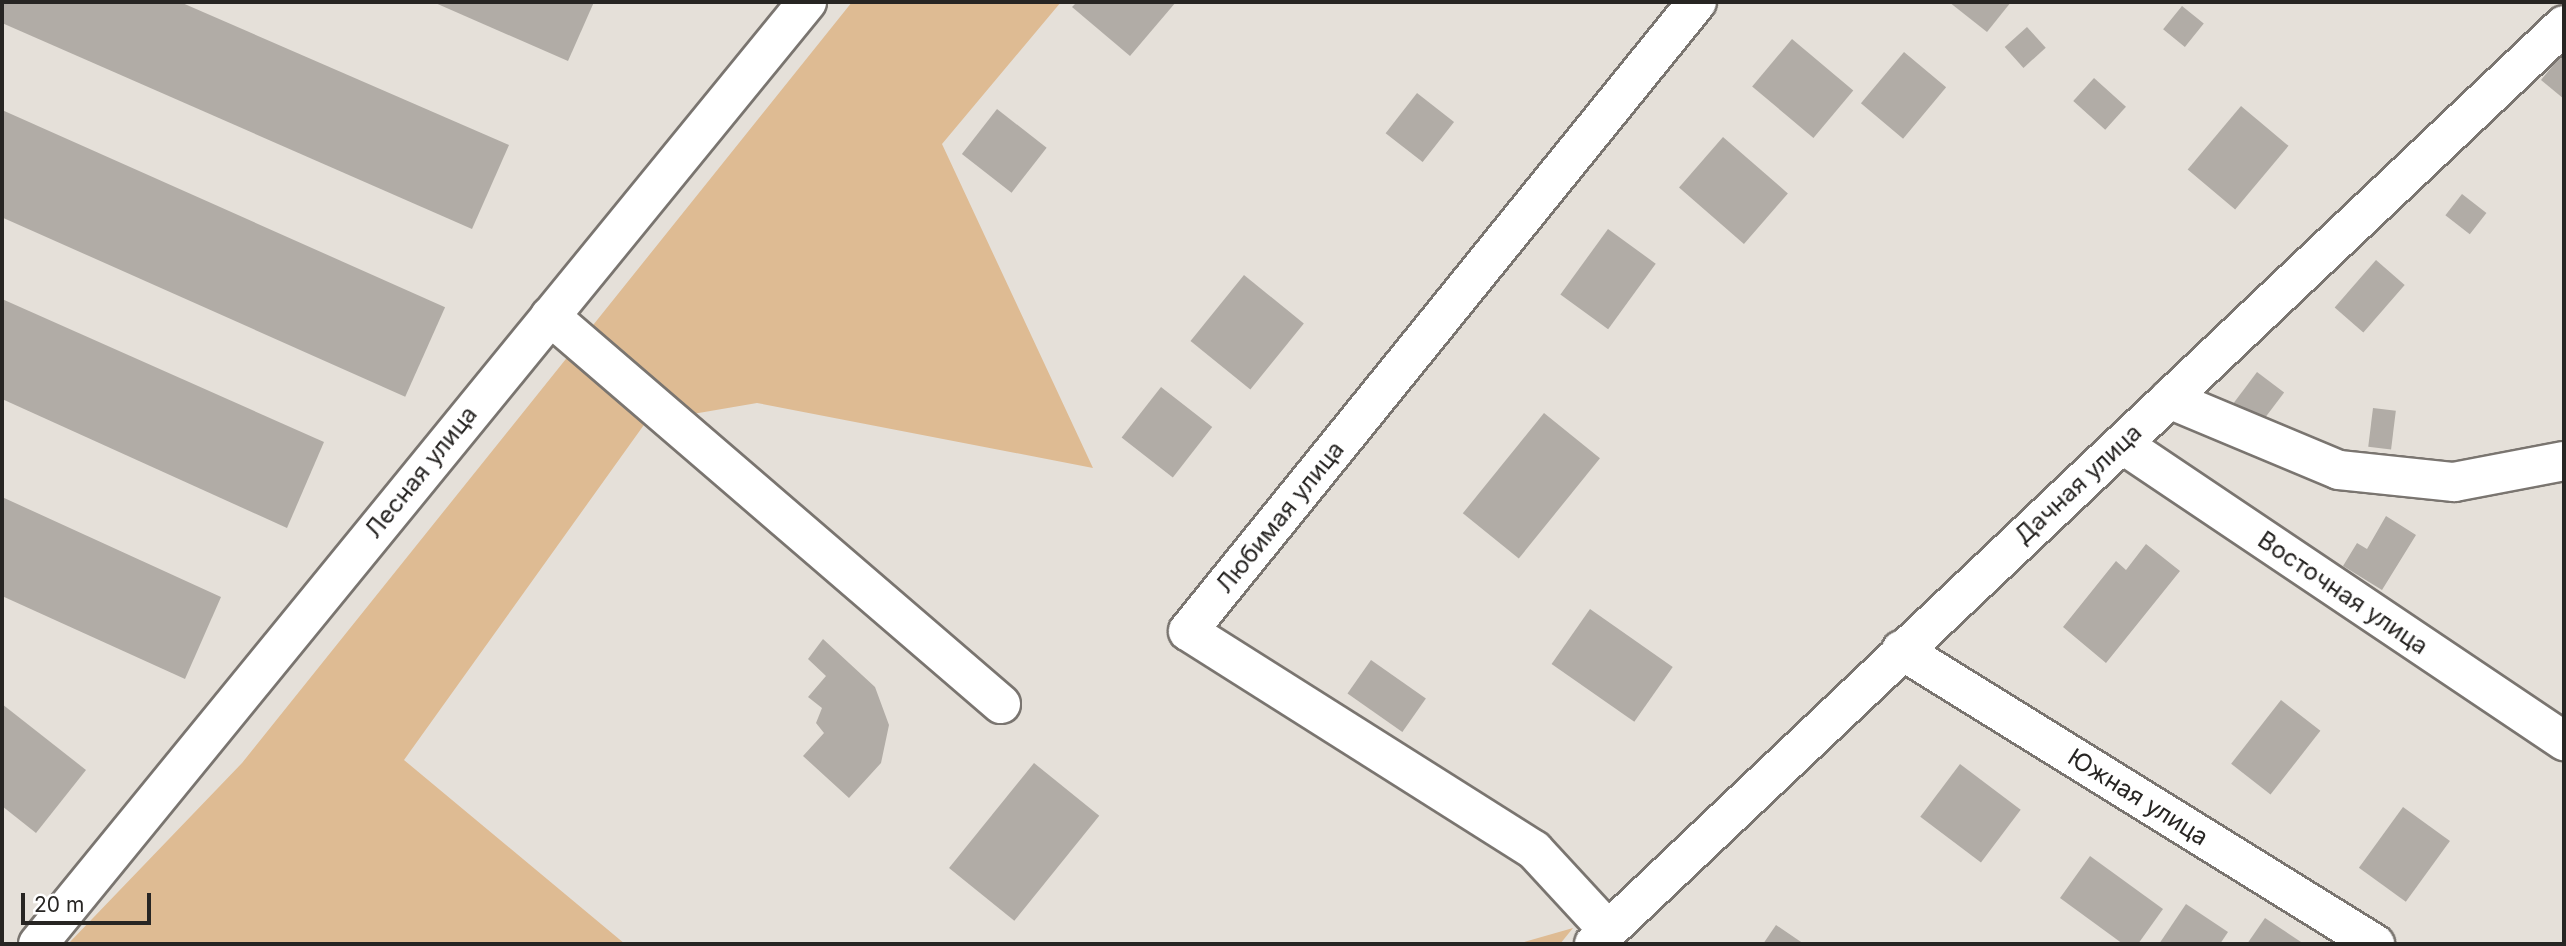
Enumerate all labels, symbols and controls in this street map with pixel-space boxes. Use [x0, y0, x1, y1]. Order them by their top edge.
street label: Лесная улица [359, 400, 483, 544]
street label: Дачная улица [2009, 418, 2147, 550]
street label: Любимая улица [1210, 435, 1350, 599]
street label: Восточная улица [2252, 525, 2434, 661]
street label: Южная улица [2063, 742, 2213, 852]
scale bar [24, 880, 154, 924]
text: 20 m [34, 892, 84, 917]

